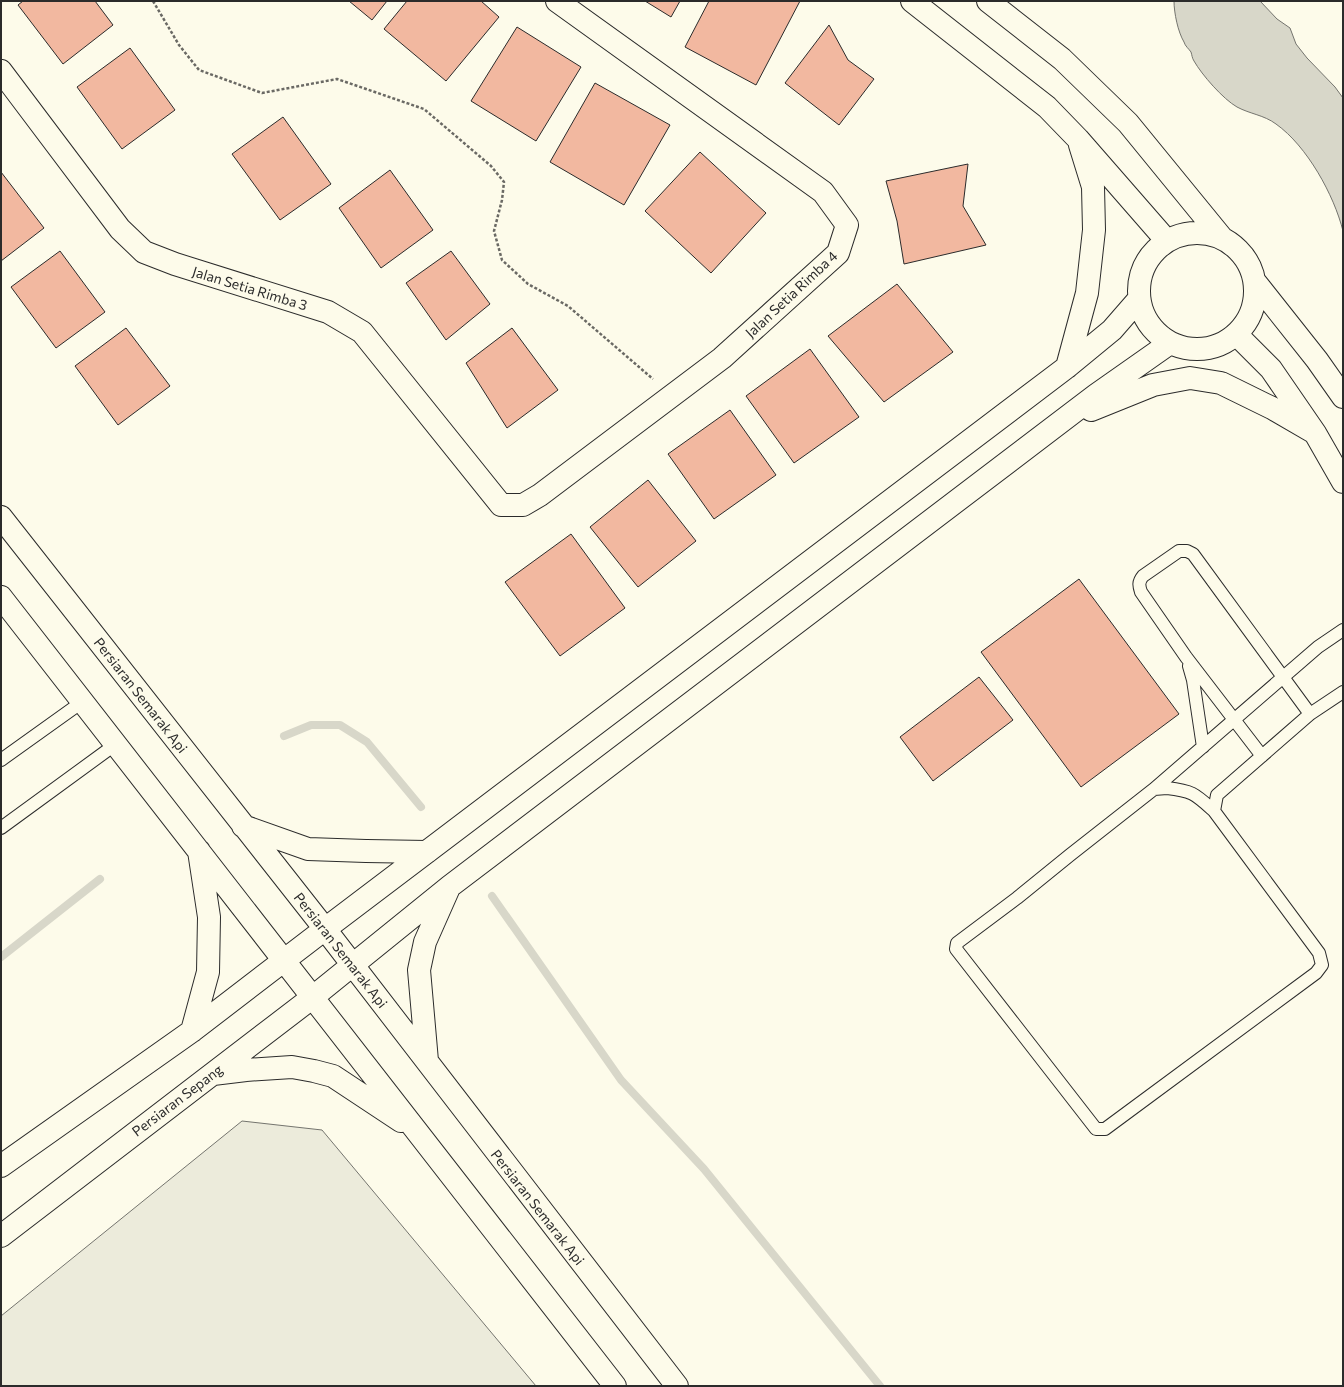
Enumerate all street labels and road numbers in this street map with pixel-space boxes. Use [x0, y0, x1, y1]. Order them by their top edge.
street label: Jalan Setia Rimba 4 [741, 247, 841, 341]
street label: Jalan Setia Rimba 3 [190, 262, 310, 314]
street label: Persiaran Semarak Api [91, 634, 191, 756]
street label: Persiaran Semarak Api [291, 889, 391, 1011]
street label: Persiaran Sepang [128, 1060, 226, 1140]
street label: Persiaran Semarak Api [488, 1146, 588, 1268]

